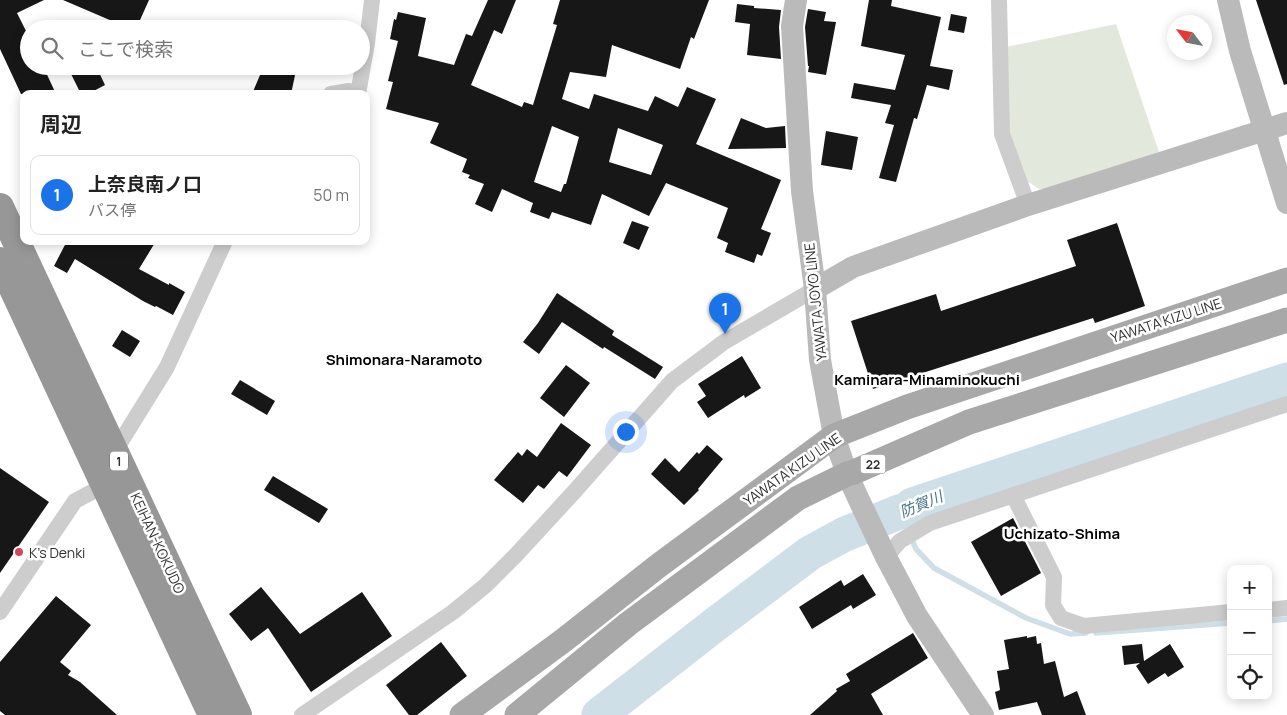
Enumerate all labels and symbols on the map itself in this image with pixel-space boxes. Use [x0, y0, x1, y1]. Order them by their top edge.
north arrow [1167, 15, 1212, 60]
street label: YAWATA JOYO LINE [799, 242, 831, 362]
pin: 1 [709, 293, 741, 334]
street label: YAWATA KIZU LINE [1108, 293, 1224, 347]
district label: Shimonara-Naramoto [326, 349, 482, 370]
district label: Kaminara-Minaminokuchi [834, 369, 1020, 390]
your location [613, 419, 639, 445]
street label: YAWATA KIZU LINE [739, 428, 845, 510]
road number: 1 [110, 452, 128, 471]
road number: 22 [860, 454, 886, 474]
water label: 防賀川 [896, 485, 948, 522]
street label: KEIHAN-KOKUDO [126, 490, 190, 596]
district label: Uchizato-Shima [1004, 523, 1120, 544]
place label: K's Denki [29, 543, 85, 562]
marker: K's Denki [13, 546, 25, 558]

